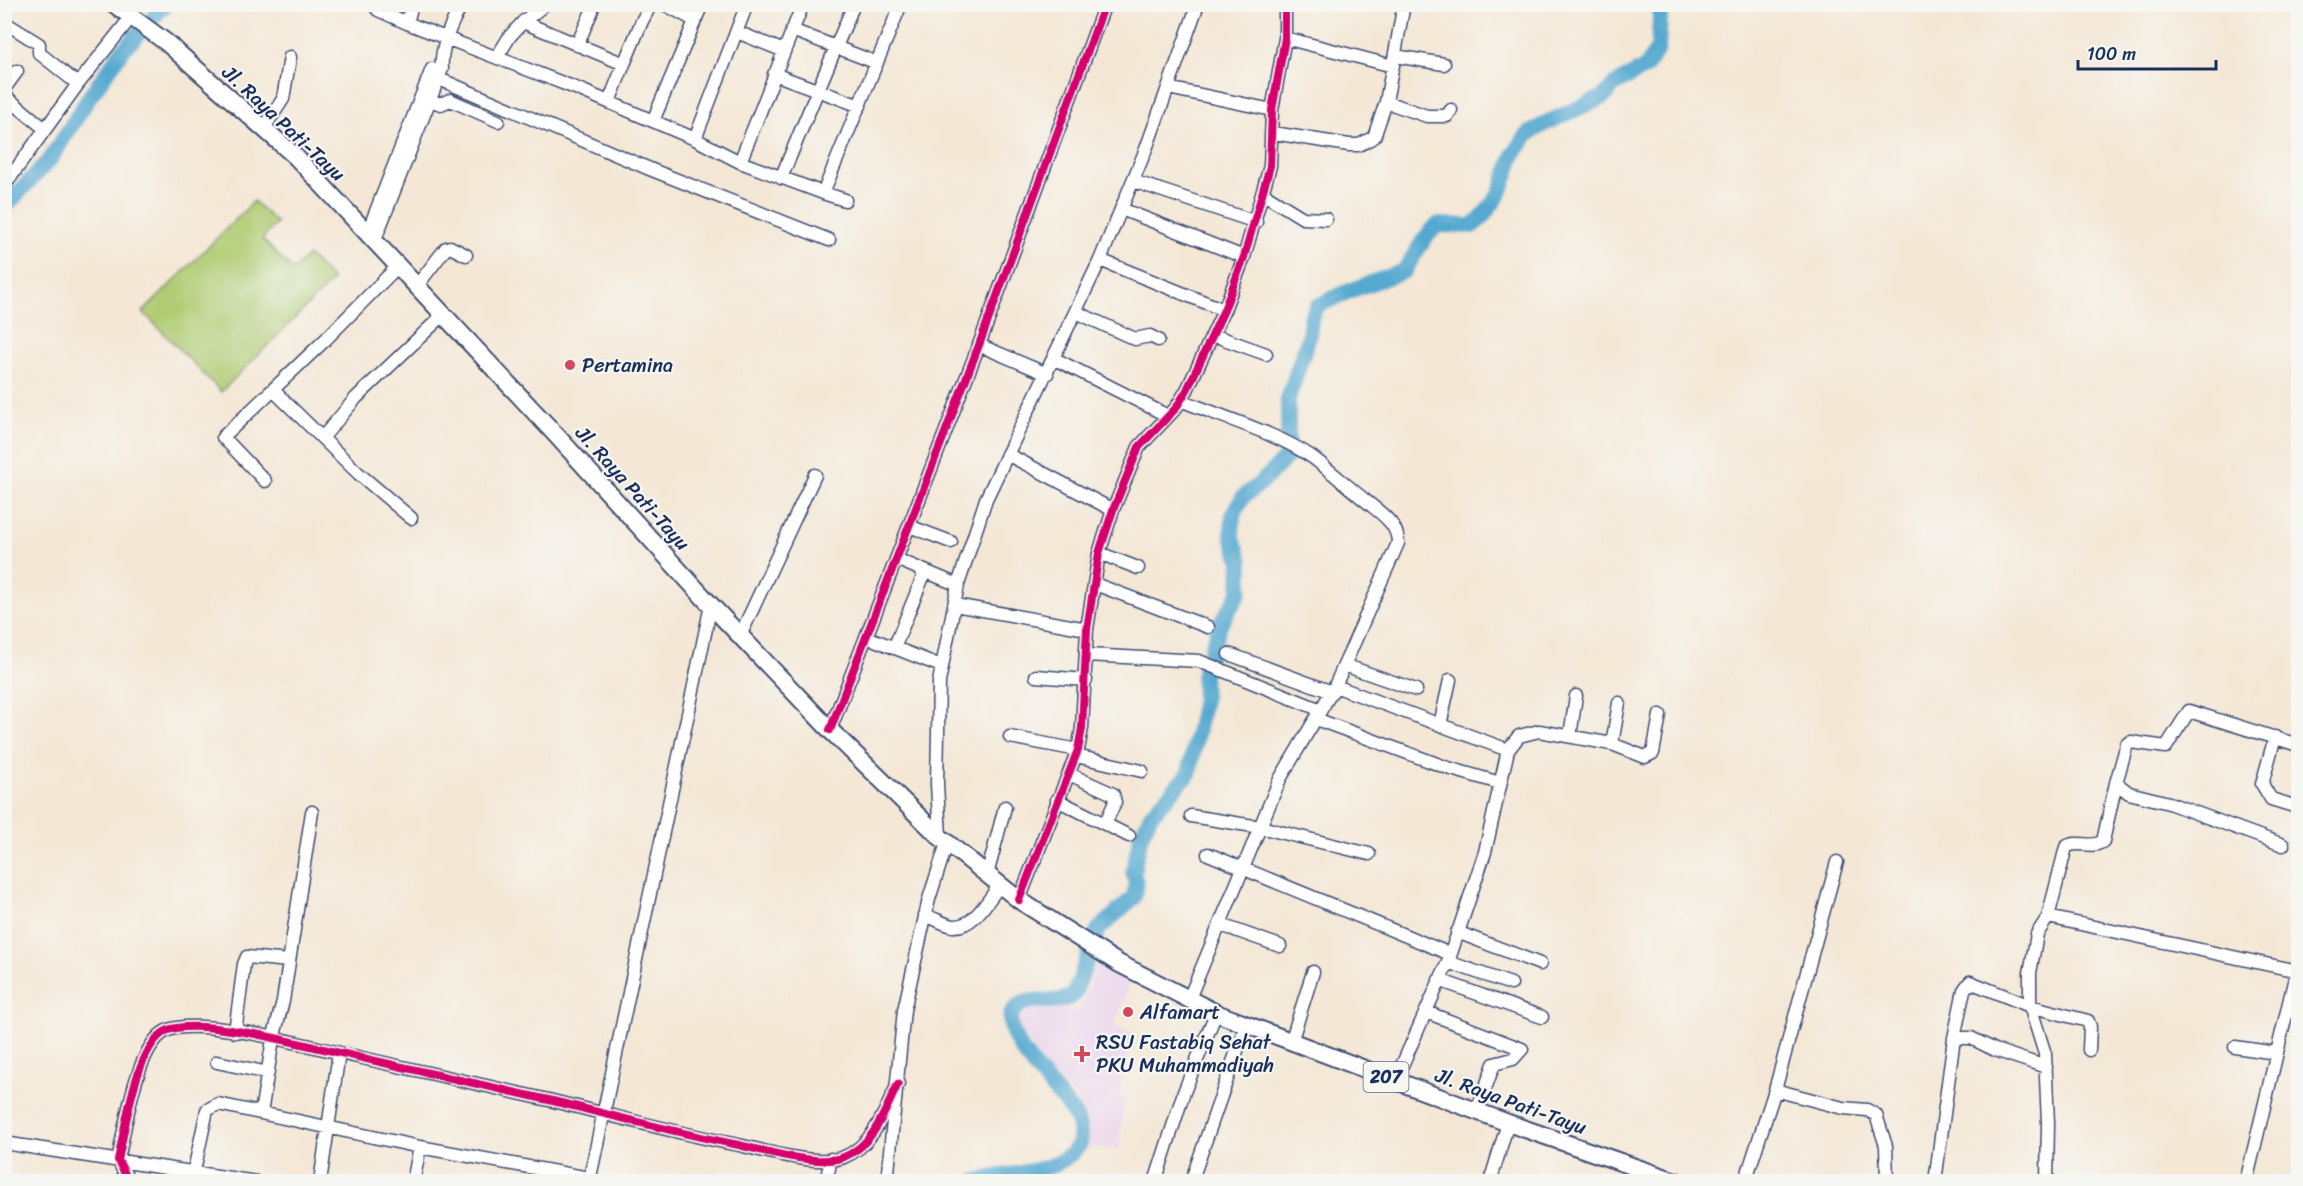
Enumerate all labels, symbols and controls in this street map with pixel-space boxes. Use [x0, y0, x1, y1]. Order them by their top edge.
scale bar [2078, 33, 2216, 71]
text: 100 m [2087, 38, 2136, 70]
street label: Jl. Raya Pati-Tayu [213, 56, 354, 191]
place label: Pertamina [582, 348, 673, 383]
marker: Pertamina [563, 358, 577, 372]
street label: Jl. Raya Pati-Tayu [566, 417, 699, 559]
place label: Alfamart [1139, 995, 1220, 1030]
marker: Alfamart [1121, 1005, 1135, 1019]
place label: RSU Fastabiq Sehat PKU Muhammadiyah [1096, 1025, 1274, 1083]
marker: RSU Fastabiq Sehat PKU Muhammadiyah [1073, 1045, 1091, 1063]
street label: Jl. Raya Pati-Tayu [1429, 1058, 1592, 1145]
road number: 207 [1364, 1062, 1408, 1092]

